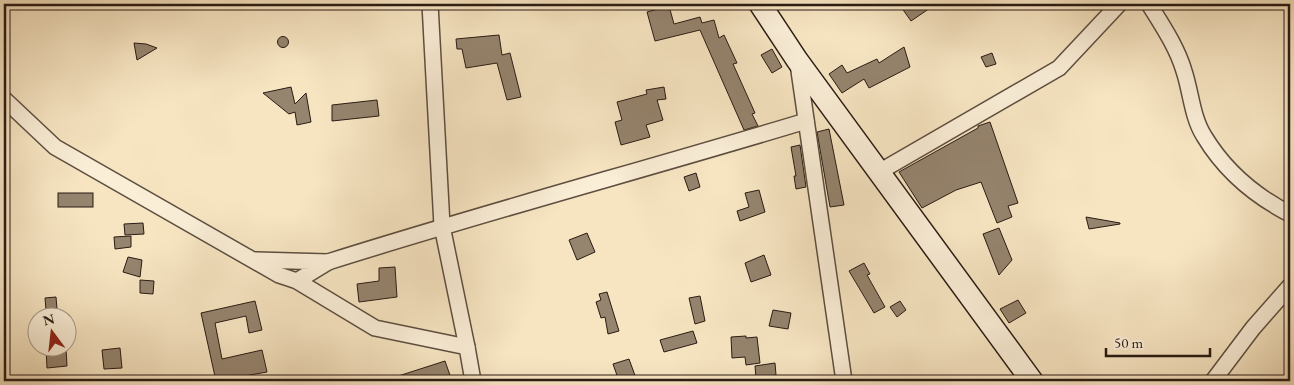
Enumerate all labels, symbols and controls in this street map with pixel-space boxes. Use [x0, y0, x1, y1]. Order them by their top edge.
north arrow [28, 308, 78, 358]
text: N [41, 309, 57, 330]
scale bar [1106, 325, 1210, 357]
text: 50 m [1114, 333, 1143, 352]

